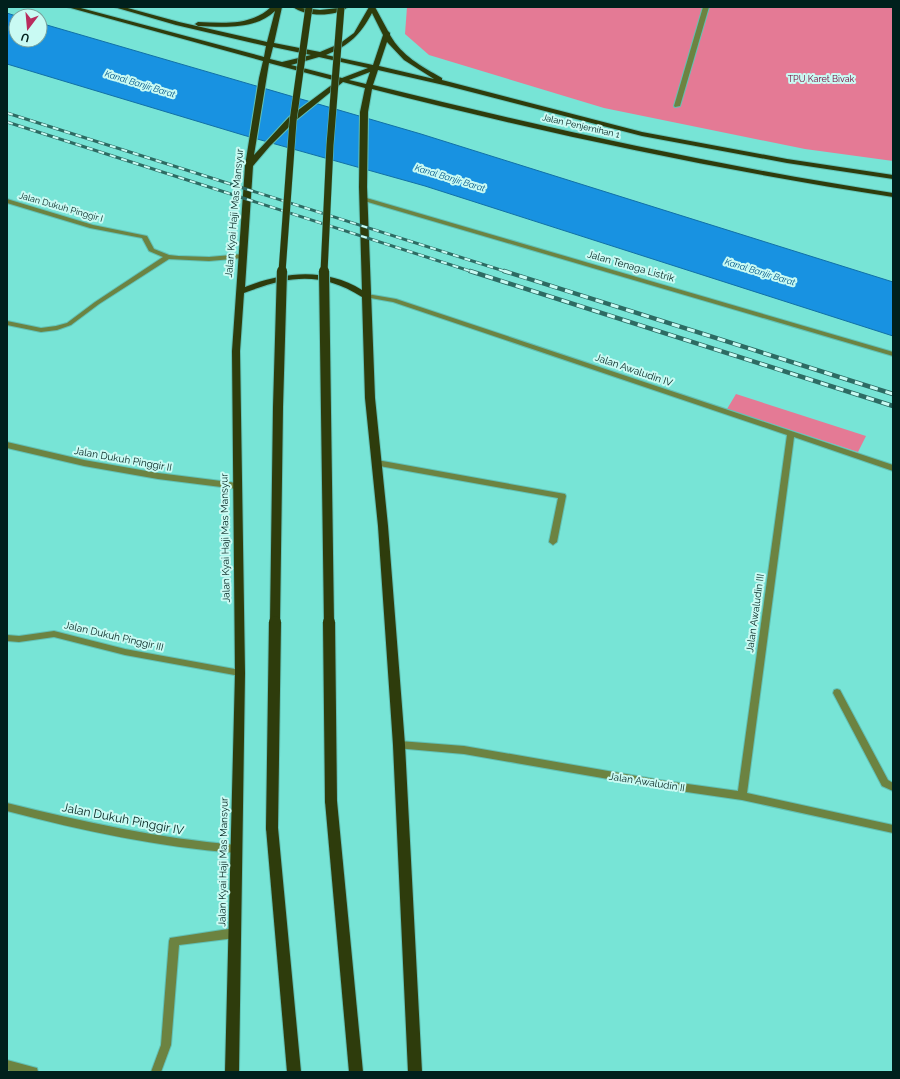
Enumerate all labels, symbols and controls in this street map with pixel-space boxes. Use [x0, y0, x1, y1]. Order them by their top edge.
north arrow [8, 8, 48, 48]
text: U [20, 30, 31, 45]
water label: Kanal Banjir Barat [104, 69, 176, 99]
park label: TPU Karet Bivak [788, 74, 855, 84]
street label: Jalan Penjernihan 1 [541, 112, 621, 140]
street label: Jalan Kyai Haji Mas Mansyur [223, 148, 245, 278]
water label: Kanal Banjir Barat [414, 163, 486, 193]
street label: Jalan Dukuh Pinggir I [18, 190, 104, 224]
street label: Jalan Tenaga Listrik [586, 248, 676, 284]
water label: Kanal Banjir Barat [724, 257, 796, 287]
street label: Jalan Awaludin IV [594, 352, 674, 388]
street label: Jalan Dukuh Pinggir II [73, 445, 173, 473]
street label: Jalan Kyai Haji Mas Mansyur [218, 473, 232, 603]
street label: Jalan Awaludin III [744, 573, 766, 653]
street label: Jalan Dukuh Pinggir III [63, 619, 165, 653]
street label: Jalan Awaludin II [608, 771, 686, 793]
street label: Jalan Kyai Haji Mas Mansyur [216, 797, 230, 927]
street label: Jalan Dukuh Pinggir IV [61, 800, 185, 838]

